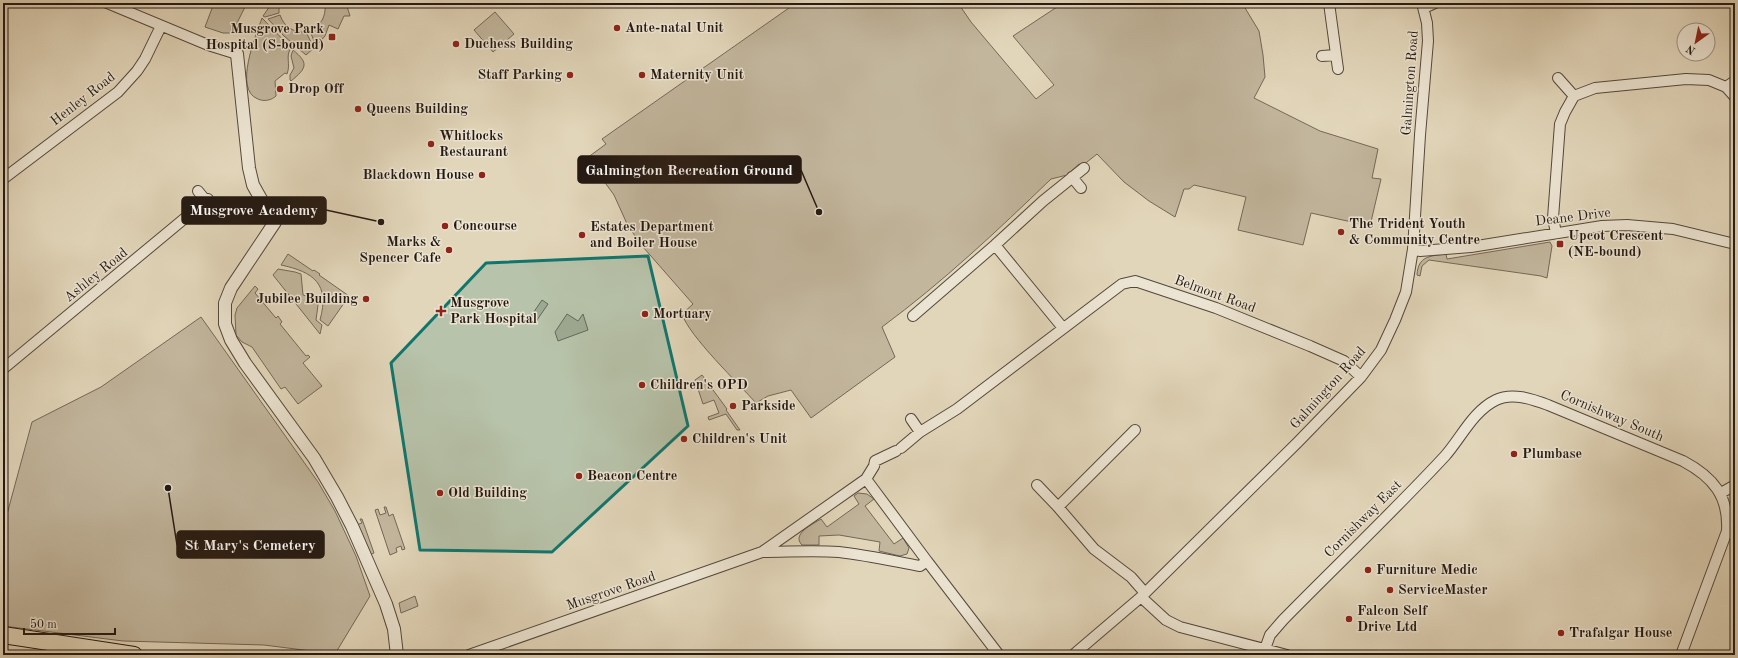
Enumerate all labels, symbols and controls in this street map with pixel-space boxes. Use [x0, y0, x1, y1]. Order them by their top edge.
place label: Ante-natal Unit [625, 21, 724, 35]
place label: Musgrove Park Hospital (S-bound) [206, 22, 324, 52]
north arrow [1676, 22, 1716, 62]
marker: Ante-natal Unit [612, 23, 622, 33]
street label: Galmington Road [1399, 30, 1421, 136]
marker: Musgrove Park Hospital (S-bound) [327, 32, 337, 42]
place label: Duchess Building [464, 37, 573, 51]
marker: Duchess Building [451, 39, 461, 49]
text: N [1684, 42, 1698, 56]
place label: Staff Parking [477, 68, 562, 82]
place label: Maternity Unit [650, 68, 744, 82]
street label: Henley Road [48, 70, 118, 128]
marker: Staff Parking [565, 70, 575, 80]
marker: Maternity Unit [637, 70, 647, 80]
place label: Drop Off [288, 82, 345, 96]
marker: Drop Off [275, 84, 285, 94]
place label: Queens Building [366, 102, 468, 116]
marker: Queens Building [353, 104, 363, 114]
place label: Whitlocks Restaurant [439, 129, 508, 159]
marker: Whitlocks Restaurant [426, 139, 436, 149]
callout: Galmington Recreation Ground [578, 156, 801, 183]
text: Galmington Recreation Ground [585, 164, 793, 179]
place label: Blackdown House [362, 168, 474, 182]
marker: Blackdown House [477, 170, 487, 180]
callout: Musgrove Academy [182, 197, 326, 224]
text: Musgrove Academy [190, 204, 318, 219]
street label: Deane Drive [1535, 205, 1611, 229]
place label: The Trident Youth & Community Centre [1349, 217, 1480, 247]
place label: Concourse [453, 219, 517, 233]
place label: Estates Department and Boiler House [590, 220, 714, 250]
marker: Concourse [440, 221, 450, 231]
marker: The Trident Youth & Community Centre [1336, 227, 1346, 237]
place label: Upcot Crescent (NE-bound) [1568, 229, 1663, 259]
marker: Estates Department and Boiler House [577, 230, 587, 240]
place label: Marks & Spencer Cafe [359, 235, 441, 265]
marker: Upcot Crescent (NE-bound) [1555, 239, 1565, 249]
street label: Ashley Road [62, 245, 130, 305]
marker: Marks & Spencer Cafe [444, 245, 454, 255]
street label: Belmont Road [1172, 273, 1258, 315]
place label: Jubilee Building [256, 292, 358, 306]
marker: Jubilee Building [361, 294, 371, 304]
place label: Musgrove Park Hospital [450, 296, 537, 326]
marker: Musgrove Park Hospital [435, 305, 447, 317]
place label: Mortuary [653, 307, 712, 321]
marker: Mortuary [640, 309, 650, 319]
street label: Galmington Road [1288, 344, 1368, 432]
place label: Children's OPD [650, 378, 748, 392]
marker: Children's OPD [637, 380, 647, 390]
street label: Cornishway South [1558, 388, 1666, 444]
place label: Parkside [741, 399, 796, 413]
marker: Parkside [728, 401, 738, 411]
place label: Children's Unit [692, 432, 787, 446]
marker: Children's Unit [679, 434, 689, 444]
place label: Plumbase [1522, 447, 1582, 461]
marker: Plumbase [1509, 449, 1519, 459]
place label: Beacon Centre [587, 469, 677, 483]
marker: Beacon Centre [574, 471, 584, 481]
street label: Cornishway East [1322, 478, 1404, 560]
place label: Old Building [448, 486, 527, 500]
marker: Old Building [435, 488, 445, 498]
callout: St Mary's Cemetery [177, 531, 324, 558]
text: St Mary's Cemetery [184, 539, 316, 554]
place label: Furniture Medic [1376, 563, 1478, 577]
marker: Furniture Medic [1363, 565, 1373, 575]
street label: Musgrove Road [565, 569, 657, 613]
place label: ServiceMaster [1398, 583, 1487, 597]
marker: ServiceMaster [1385, 585, 1395, 595]
place label: Falcon Self Drive Ltd [1357, 604, 1428, 634]
scale bar [24, 610, 115, 636]
marker: Falcon Self Drive Ltd [1344, 614, 1354, 624]
text: 50 m [30, 618, 57, 631]
place label: Trafalgar House [1569, 626, 1672, 640]
marker: Trafalgar House [1556, 628, 1566, 638]

